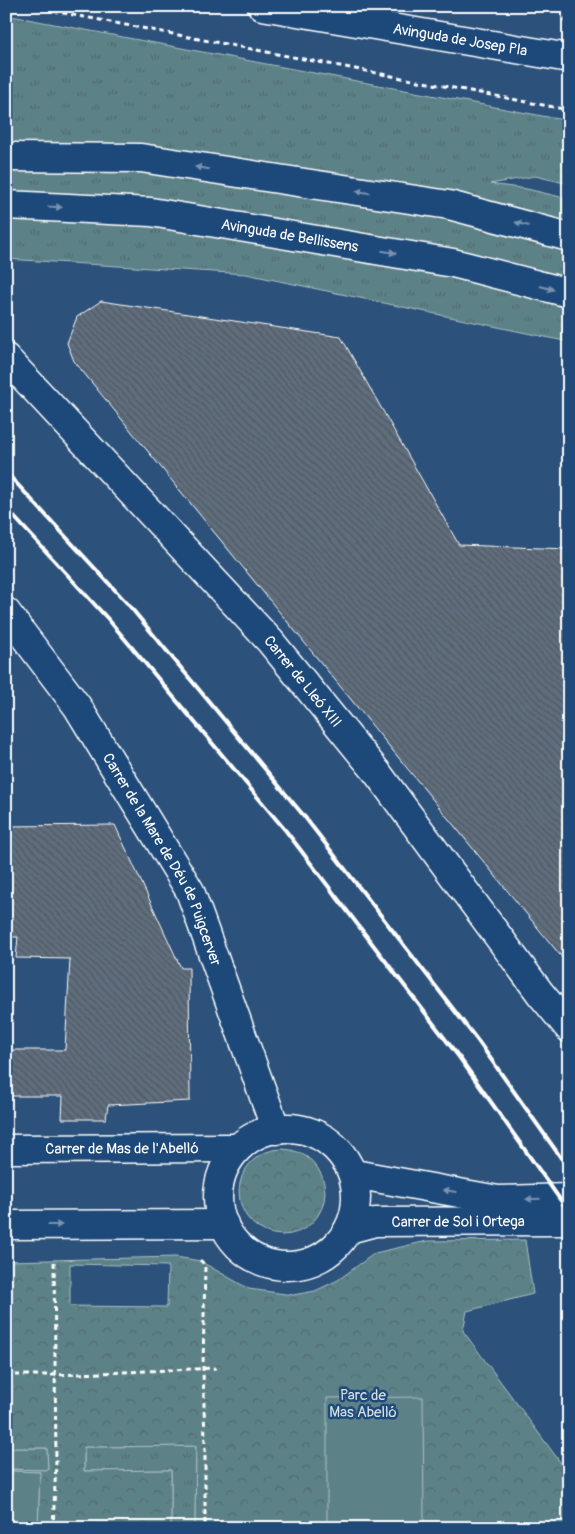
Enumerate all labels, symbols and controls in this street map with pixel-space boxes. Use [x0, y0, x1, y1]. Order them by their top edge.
street label: Avinguda de Josep Pla [391, 19, 529, 61]
one-way arrow [194, 163, 210, 171]
one-way arrow [354, 188, 370, 196]
one-way arrow [47, 204, 63, 212]
street label: Avinguda de Bellissens [220, 215, 360, 257]
one-way arrow [514, 220, 529, 228]
one-way arrow [381, 249, 397, 257]
one-way arrow [540, 284, 555, 292]
street label: Carrer de Lleó XIII [259, 632, 346, 731]
street label: Carrer de la Mare de Déu de Puigcerver [98, 750, 225, 969]
street label: Carrer de Mas de l'Abelló [45, 1139, 199, 1159]
one-way arrow [442, 1187, 458, 1195]
one-way arrow [525, 1195, 541, 1203]
street label: Carrer de Sol i Ortega [391, 1212, 525, 1232]
one-way arrow [47, 1221, 63, 1229]
park label: Parc de Mas Abelló [329, 1386, 397, 1422]

